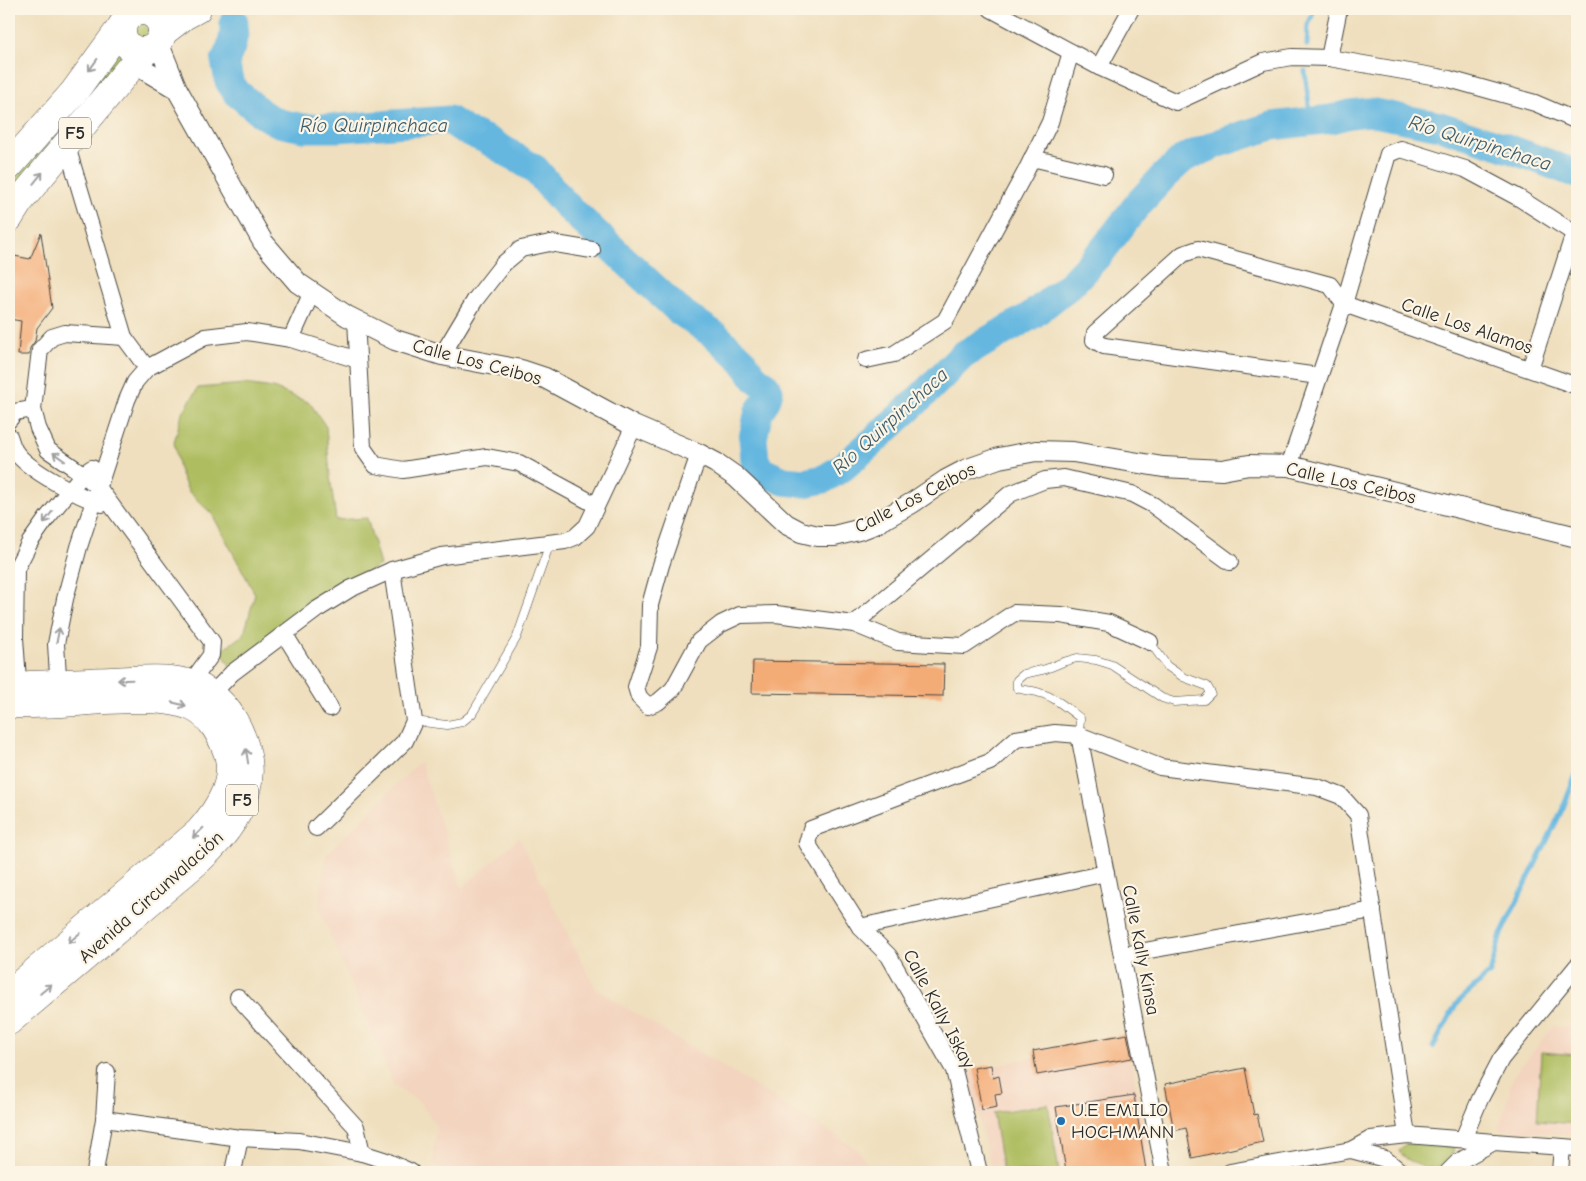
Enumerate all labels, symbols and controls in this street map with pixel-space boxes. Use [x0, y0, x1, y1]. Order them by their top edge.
one-way arrow [88, 58, 99, 71]
water label: Río Quirpinchaca [1406, 110, 1554, 176]
water label: Río Quirpinchaca [300, 114, 448, 137]
road number: F5 [59, 118, 91, 148]
one-way arrow [32, 172, 43, 185]
street label: Calle Los Alamos [1398, 293, 1536, 359]
street label: Calle Los Ceibos [410, 334, 544, 390]
water label: Río Quirpinchaca [827, 363, 953, 479]
one-way arrow [53, 452, 67, 462]
street label: Calle Los Ceibos [1284, 457, 1418, 509]
street label: Calle Los Ceibos [851, 458, 979, 538]
one-way arrow [43, 510, 53, 524]
one-way arrow [54, 627, 63, 643]
one-way arrow [117, 676, 133, 685]
one-way arrow [171, 700, 187, 709]
one-way arrow [241, 749, 251, 765]
road number: F5 [226, 784, 258, 816]
street label: Avenida Circunvalación [74, 826, 228, 968]
one-way arrow [191, 827, 204, 839]
street label: Calle Kally Kinsa [1118, 883, 1164, 1017]
one-way arrow [68, 933, 81, 944]
street label: Calle Kally Iskay [898, 946, 980, 1073]
one-way arrow [39, 984, 52, 995]
place label: U.E EMILIO HOCHMANN [1071, 1099, 1174, 1143]
marker: U.E EMILIO HOCHMANN [1055, 1115, 1067, 1127]

